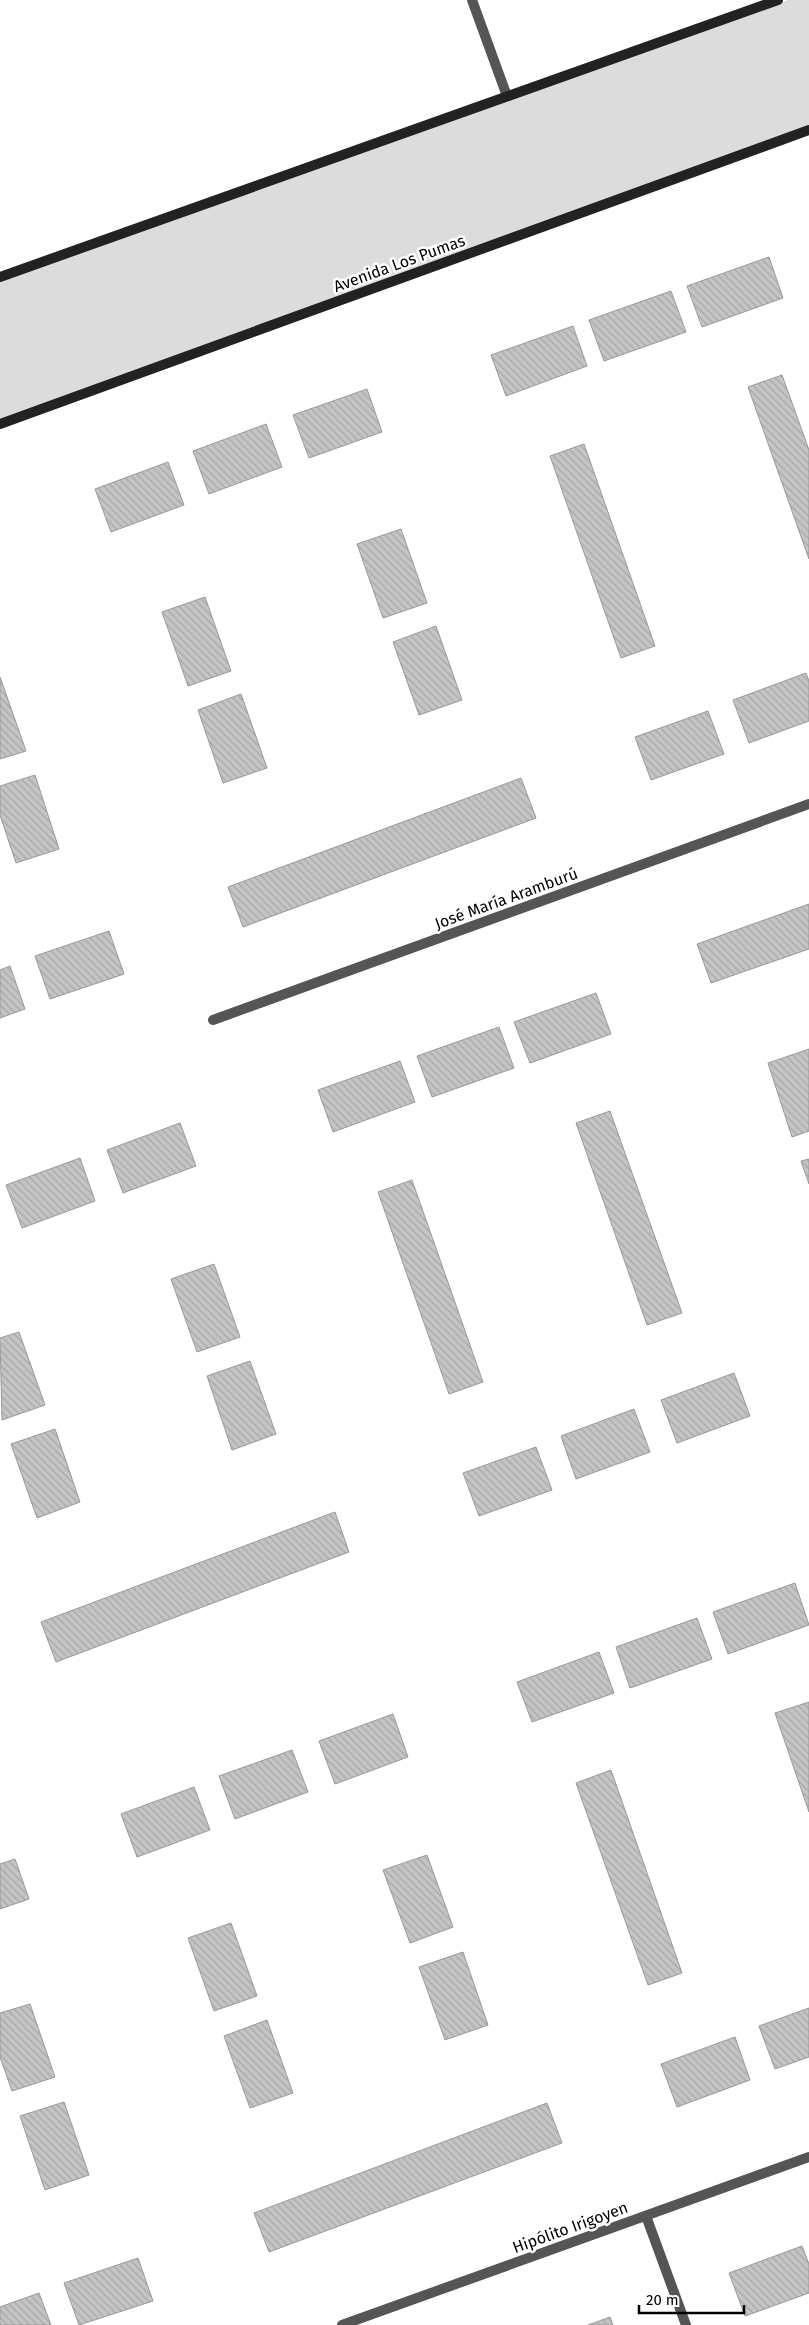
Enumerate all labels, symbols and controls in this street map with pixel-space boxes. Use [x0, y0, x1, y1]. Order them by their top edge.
street label: Avenida Los Pumas [331, 231, 468, 296]
street label: José María Aramburú [432, 864, 580, 933]
street label: Hipólito Irigoyen [510, 2198, 630, 2257]
scale bar [639, 2282, 744, 2314]
text: 20 m [646, 2291, 679, 2309]

